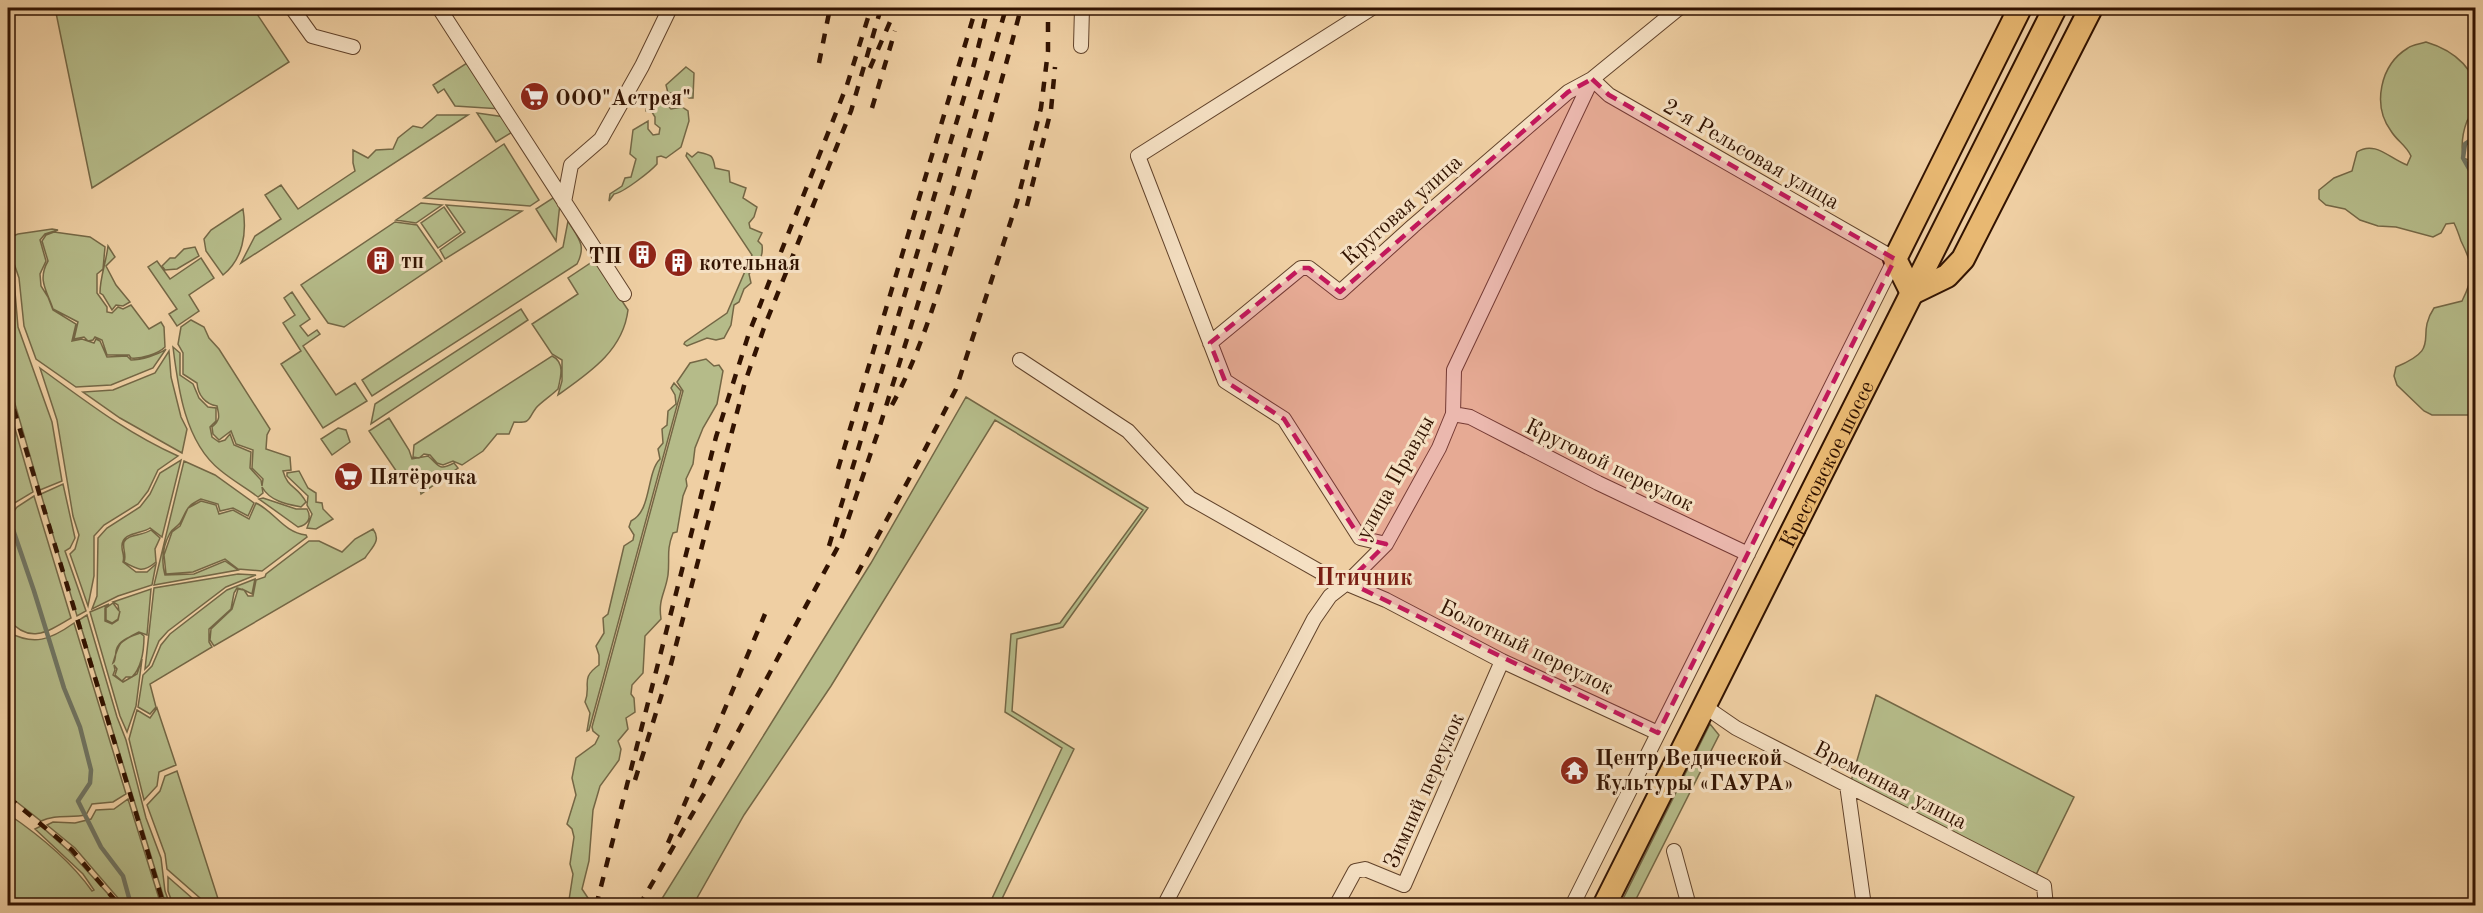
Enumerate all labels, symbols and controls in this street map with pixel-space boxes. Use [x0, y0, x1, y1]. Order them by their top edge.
supermarket icon: ООО"Астрея" [518, 81, 550, 113]
place label: ООО"Астрея" [555, 88, 691, 110]
street label: 2-я Рельсовая улица [1659, 95, 1843, 214]
street label: Круговая улица [1338, 151, 1467, 270]
building icon: ТП [627, 239, 659, 271]
building icon: тп [364, 244, 396, 276]
place label: ТП [588, 246, 622, 268]
building icon: котельная [662, 246, 694, 278]
place label: тп [401, 251, 424, 273]
place label: котельная [699, 253, 800, 275]
street label: Крестовское шоссе [1777, 377, 1879, 552]
street label: улица Правды [1353, 412, 1439, 544]
street label: Круговой переулок [1521, 415, 1697, 516]
supermarket icon: Пятёрочка [332, 460, 364, 492]
place label: Пятёрочка [369, 467, 477, 489]
district label: Птичник [1315, 567, 1413, 591]
street label: Болотный переулок [1436, 596, 1617, 699]
street label: Зимний переулок [1381, 710, 1469, 872]
street label: Временная улица [1810, 738, 1970, 834]
place label: Центр Ведической Культуры «ГАУРА» [1595, 748, 1794, 795]
temple icon: Центр Ведической Культуры «ГАУРА» [1558, 754, 1590, 786]

